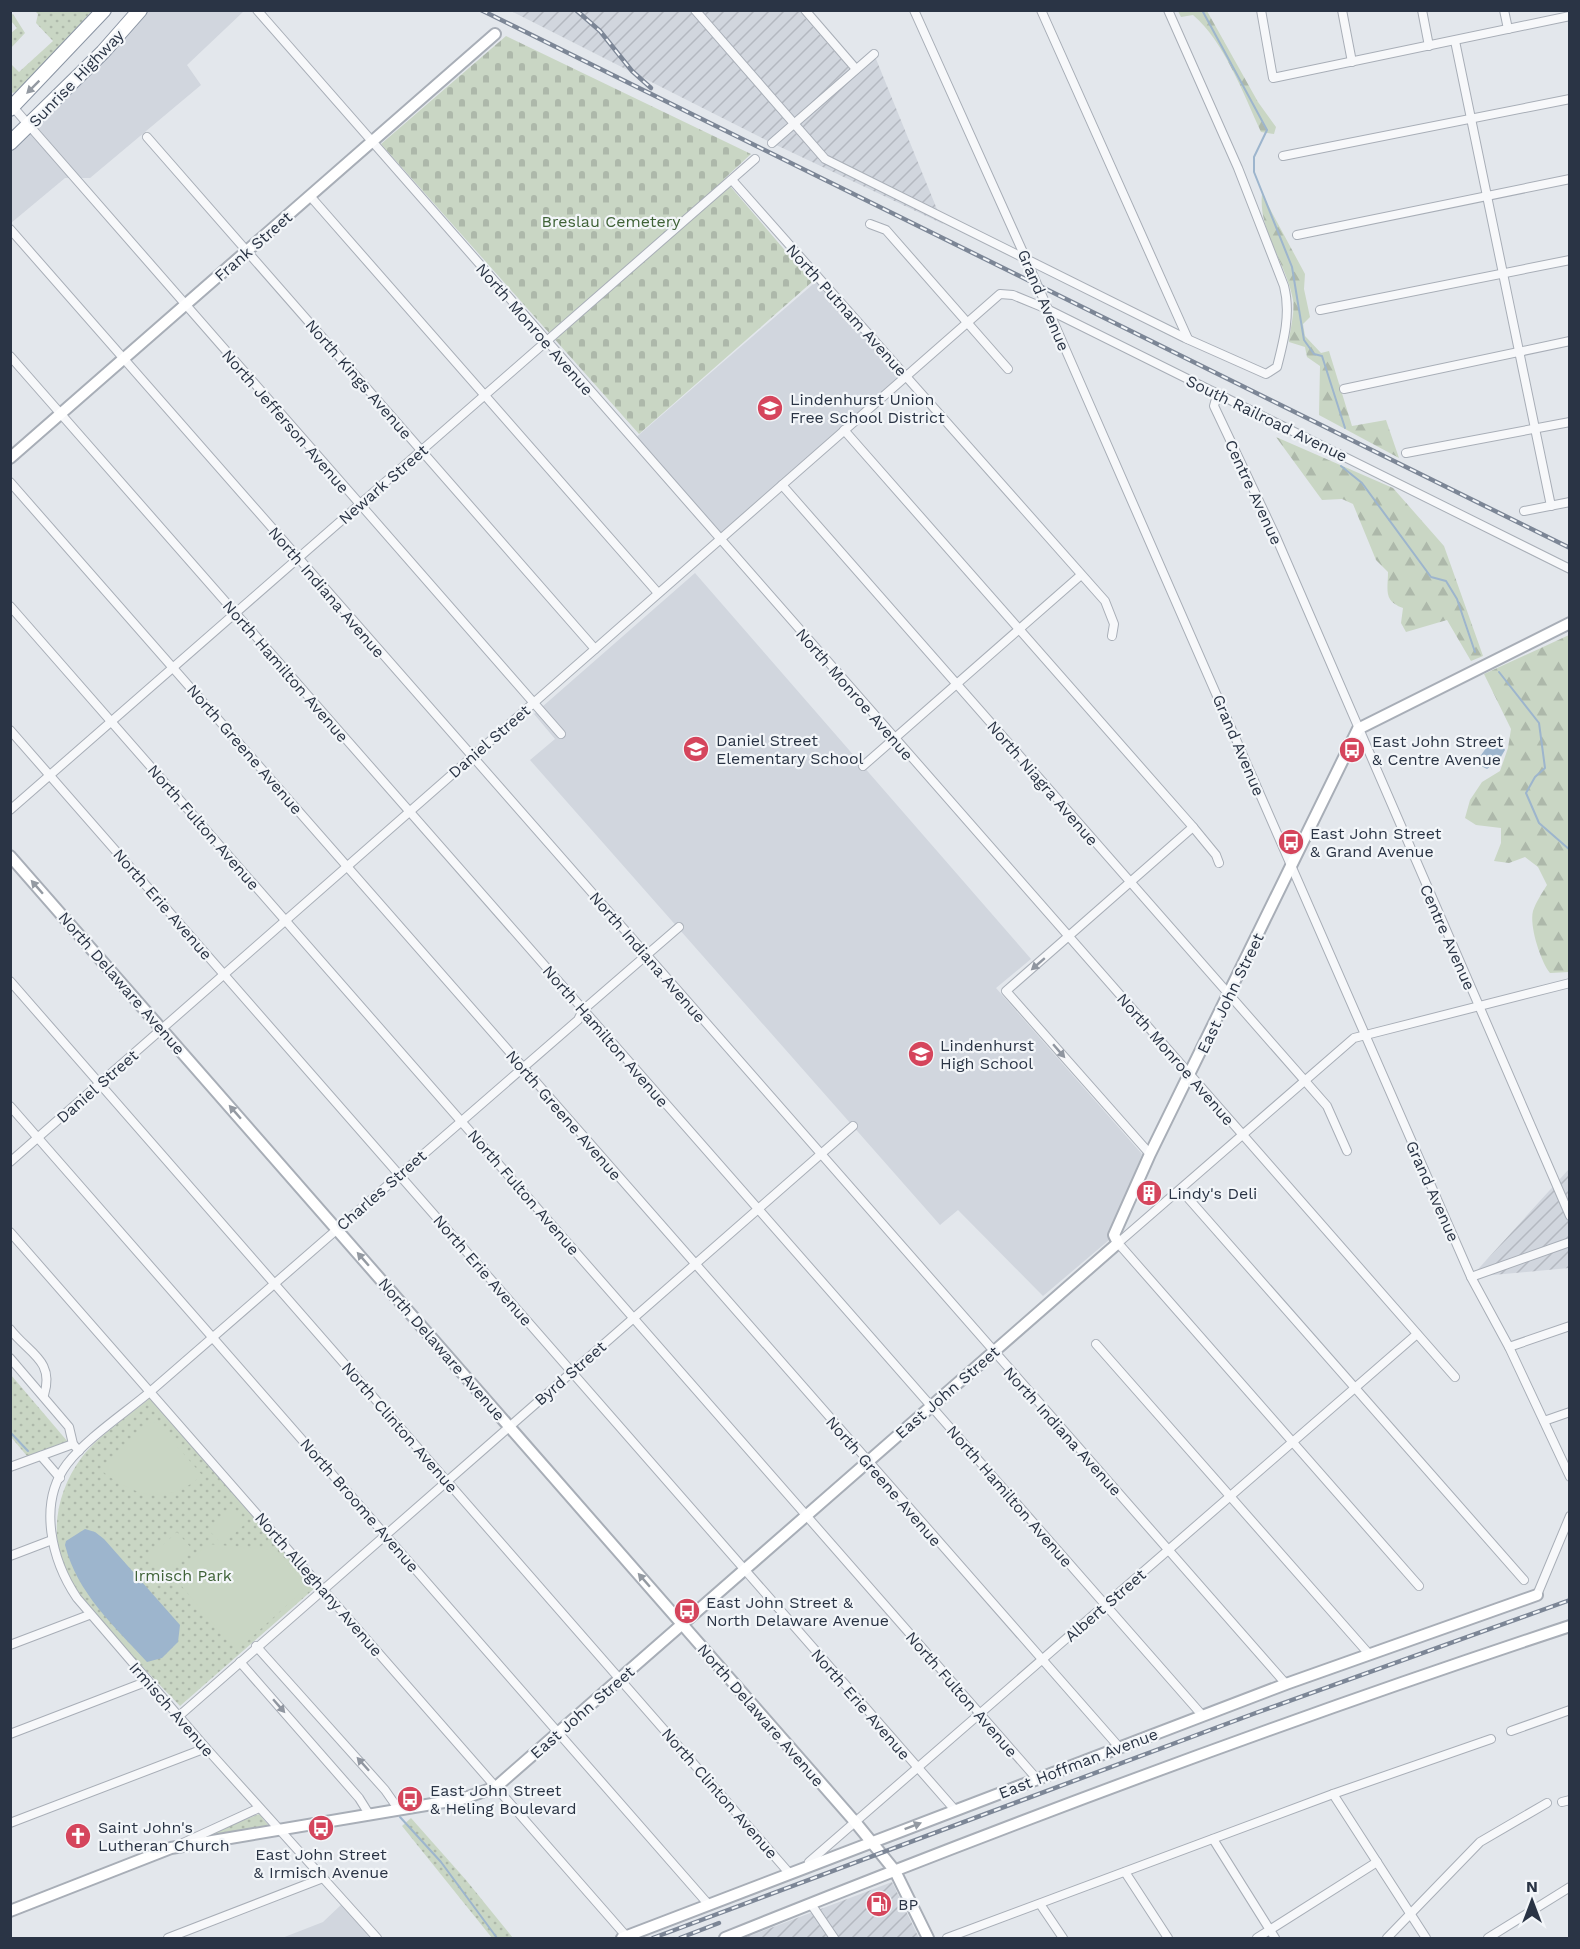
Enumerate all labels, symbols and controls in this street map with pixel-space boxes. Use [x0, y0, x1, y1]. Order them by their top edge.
street label: Sunrise Highway [25, 25, 128, 131]
one-way arrow [26, 79, 40, 93]
street label: Frank Street [211, 207, 296, 285]
park label: Breslau Cemetery [542, 212, 681, 231]
street label: North Putnam Avenue [782, 240, 911, 380]
street label: Grand Avenue [1014, 247, 1073, 354]
street label: North Monroe Avenue [472, 259, 597, 399]
street label: North Kings Avenue [301, 316, 416, 443]
street label: North Jefferson Avenue [218, 346, 353, 497]
street label: South Railroad Avenue [1183, 371, 1350, 466]
place label: Lindenhurst Union Free School District [790, 390, 945, 427]
school or university icon: Lindenhurst Union Free School District [755, 393, 785, 423]
street label: Centre Avenue [1221, 437, 1286, 548]
street label: Newark Street [335, 440, 432, 528]
street label: North Indiana Avenue [265, 523, 389, 662]
street label: North Hamilton Avenue [219, 597, 352, 746]
street label: North Monroe Avenue [792, 624, 917, 764]
street label: North Greene Avenue [183, 680, 306, 818]
street label: Grand Avenue [1209, 692, 1268, 799]
street label: Daniel Street [445, 701, 534, 782]
street label: North Niagra Avenue [983, 717, 1102, 850]
place label: Daniel Street Elementary School [716, 731, 864, 768]
place label: East John Street & Centre Avenue [1372, 732, 1504, 769]
school or university icon: Daniel Street Elementary School [681, 734, 711, 764]
bus stop icon: East John Street & Centre Avenue [1337, 735, 1367, 765]
street label: North Fulton Avenue [144, 761, 263, 894]
place label: East John Street & Grand Avenue [1310, 824, 1442, 861]
bus stop icon: East John Street & Grand Avenue [1276, 827, 1306, 857]
street label: North Erie Avenue [109, 845, 216, 964]
one-way arrow [30, 879, 44, 894]
street label: Centre Avenue [1416, 881, 1479, 993]
street label: North Indiana Avenue [586, 888, 710, 1027]
street label: North Delaware Avenue [54, 908, 189, 1059]
street label: East John Street [1193, 930, 1268, 1056]
one-way arrow [1030, 957, 1045, 971]
street label: North Hamilton Avenue [539, 962, 672, 1111]
street label: North Monroe Avenue [1113, 989, 1238, 1129]
place label: Lindenhurst High School [940, 1036, 1034, 1073]
school or university icon: Lindenhurst High School [906, 1039, 936, 1069]
one-way arrow [1052, 1043, 1065, 1058]
street label: Daniel Street [53, 1046, 142, 1127]
street label: North Greene Avenue [502, 1046, 625, 1184]
one-way arrow [229, 1105, 242, 1120]
street label: North Fulton Avenue [464, 1126, 583, 1259]
street label: Grand Avenue [1402, 1138, 1463, 1245]
street label: Charles Street [333, 1146, 430, 1234]
building icon: Lindy's Deli [1134, 1178, 1164, 1208]
place label: Lindy's Deli [1168, 1184, 1257, 1203]
street label: North Erie Avenue [429, 1211, 536, 1330]
one-way arrow [357, 1252, 370, 1267]
street label: North Delaware Avenue [374, 1274, 509, 1425]
street label: Byrd Street [531, 1337, 610, 1410]
street label: East John Street [891, 1342, 1003, 1443]
street label: North Clinton Avenue [338, 1358, 462, 1497]
street label: North Indiana Avenue [1000, 1363, 1126, 1500]
street label: North Greene Avenue [822, 1412, 945, 1550]
street label: North Hamilton Avenue [943, 1422, 1076, 1571]
street label: North Broome Avenue [296, 1435, 423, 1576]
street label: North Alleghany Avenue [251, 1508, 386, 1660]
street label: Albert Street [1061, 1565, 1150, 1646]
park label: Irmisch Park [134, 1566, 232, 1585]
one-way arrow [637, 1572, 650, 1588]
place label: East John Street & North Delaware Avenue [706, 1593, 889, 1630]
bus stop icon: East John Street & North Delaware Avenue [672, 1596, 702, 1626]
street label: North Fulton Avenue [902, 1628, 1021, 1761]
street label: North Delaware Avenue [693, 1640, 828, 1791]
street label: North Erie Avenue [807, 1645, 914, 1764]
street label: Irmisch Avenue [125, 1658, 218, 1761]
street label: East John Street [526, 1662, 638, 1763]
one-way arrow [272, 1698, 285, 1713]
street label: North Clinton Avenue [658, 1724, 782, 1863]
street label: East Hoffman Avenue [996, 1724, 1161, 1803]
one-way arrow [357, 1757, 370, 1772]
place label: East John Street & Heling Boulevard [430, 1781, 577, 1818]
bus stop icon: East John Street & Heling Boulevard [395, 1784, 425, 1814]
bus stop icon: East John Street & Irmisch Avenue [306, 1813, 336, 1843]
place label: Saint John's Lutheran Church [98, 1818, 230, 1855]
church icon: Saint John's Lutheran Church [63, 1821, 93, 1851]
one-way arrow [904, 1821, 922, 1830]
place label: East John Street & Irmisch Avenue [254, 1845, 388, 1882]
north arrow [1502, 1871, 1562, 1931]
text: N [1526, 1877, 1538, 1896]
fuel station icon: BP [864, 1889, 894, 1919]
place label: BP [898, 1895, 918, 1914]

